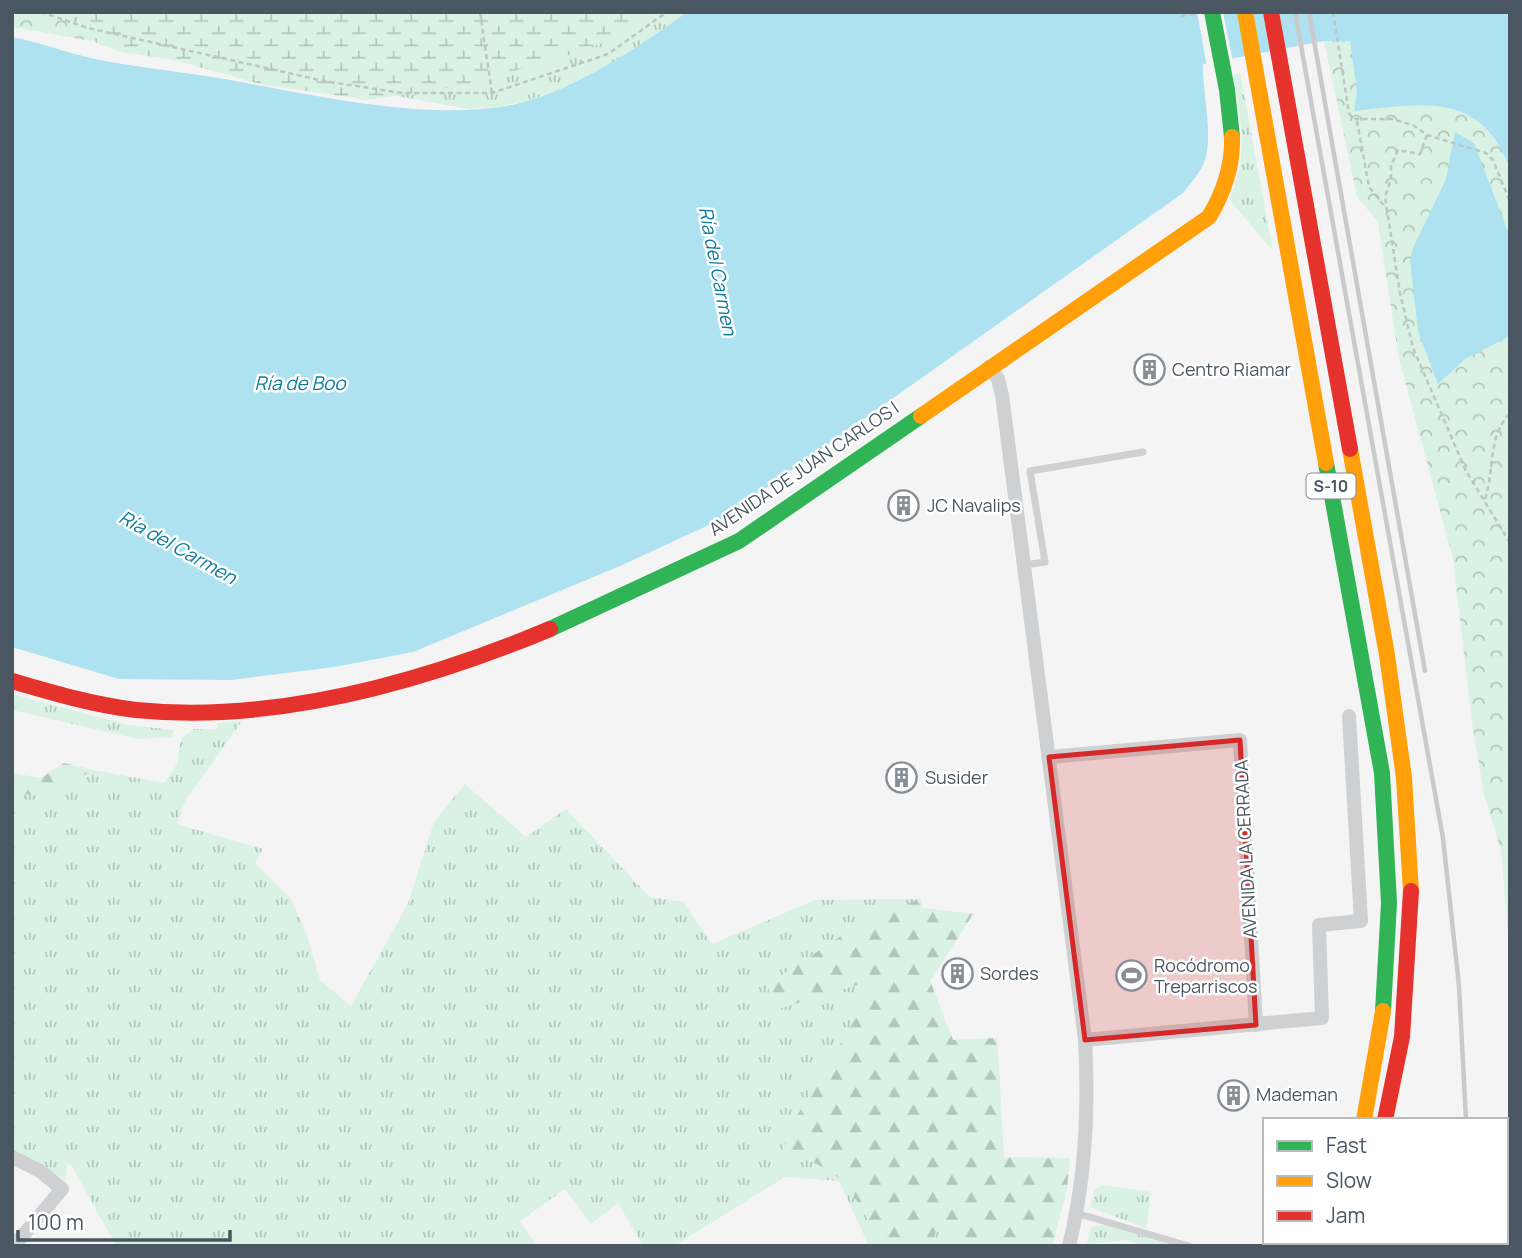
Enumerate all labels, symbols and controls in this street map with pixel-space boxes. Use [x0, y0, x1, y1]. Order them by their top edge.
water label: Ría del Carmen [693, 204, 743, 338]
building icon: Centro Riamar [1132, 353, 1166, 387]
place label: Centro Riamar [1172, 357, 1291, 381]
water label: Ría de Boo [254, 370, 347, 396]
street label: AVENIDA DE JUAN CARLOS I [704, 396, 903, 541]
road number: S-10 [1306, 474, 1356, 499]
building icon: JC Navalips [887, 489, 921, 523]
place label: JC Navalips [927, 493, 1021, 517]
water label: Ría del Carmen [115, 504, 242, 590]
street label: AVENIDA LA CERRADA [1228, 758, 1262, 939]
building icon: Susider [885, 761, 919, 795]
place label: Susider [925, 765, 989, 789]
place label: Rocódromo Treparriscos [1154, 953, 1257, 998]
building icon: Sordes [940, 957, 974, 991]
sports icon: Rocódromo Treparriscos [1114, 959, 1148, 993]
place label: Sordes [980, 961, 1039, 985]
building icon: Mademan [1216, 1078, 1250, 1112]
place label: Mademan [1256, 1082, 1338, 1106]
legend [1263, 1118, 1508, 1244]
text: Fast [1326, 1131, 1367, 1159]
text: Slow [1326, 1166, 1372, 1194]
scale bar [18, 1198, 229, 1242]
text: Jam [1326, 1201, 1365, 1229]
text: 100 m [28, 1208, 84, 1236]

